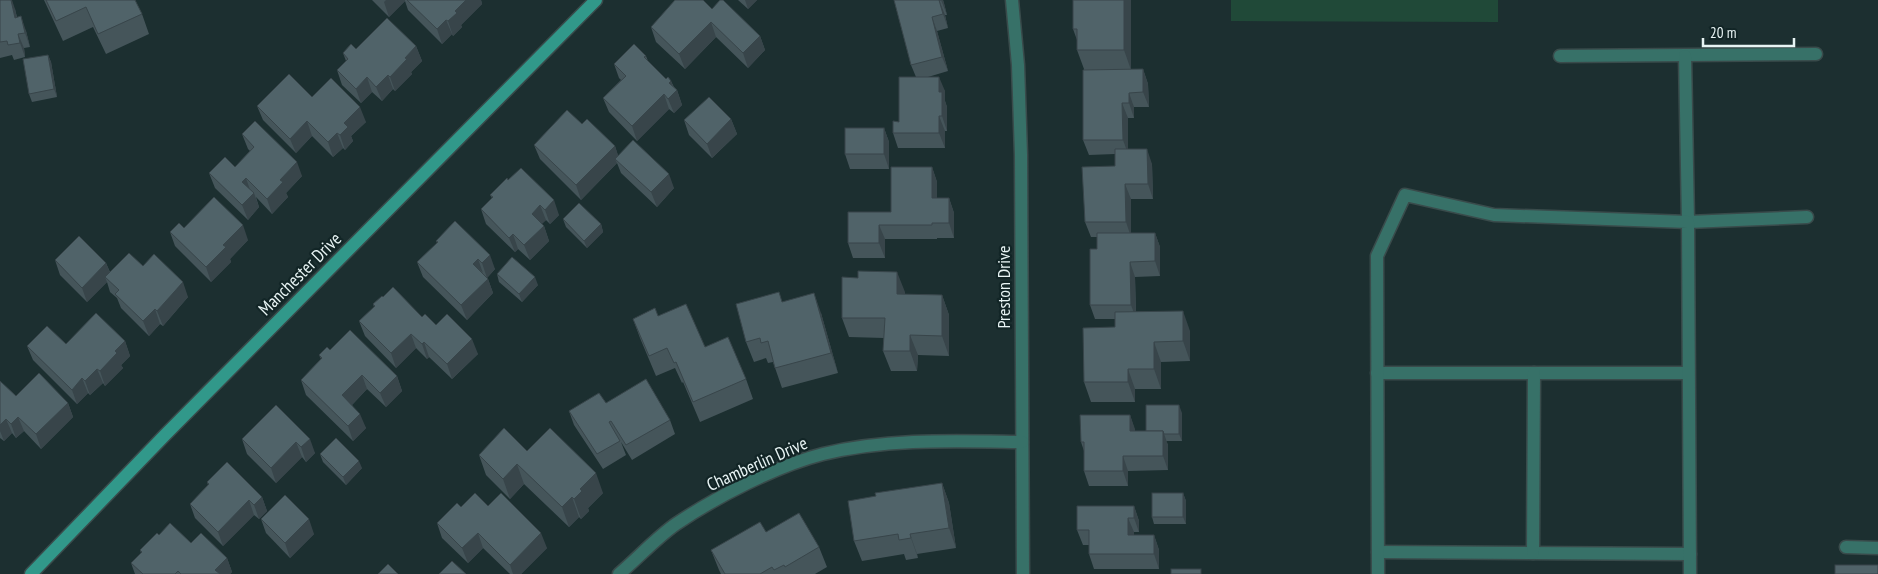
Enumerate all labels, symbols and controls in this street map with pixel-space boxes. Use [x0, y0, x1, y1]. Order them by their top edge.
scale bar [1703, 15, 1794, 47]
text: 20 m [1710, 23, 1736, 42]
street label: Manchester Drive [253, 227, 346, 320]
street label: Preston Drive [992, 245, 1015, 329]
street label: Chamberlin Drive [703, 431, 811, 496]

